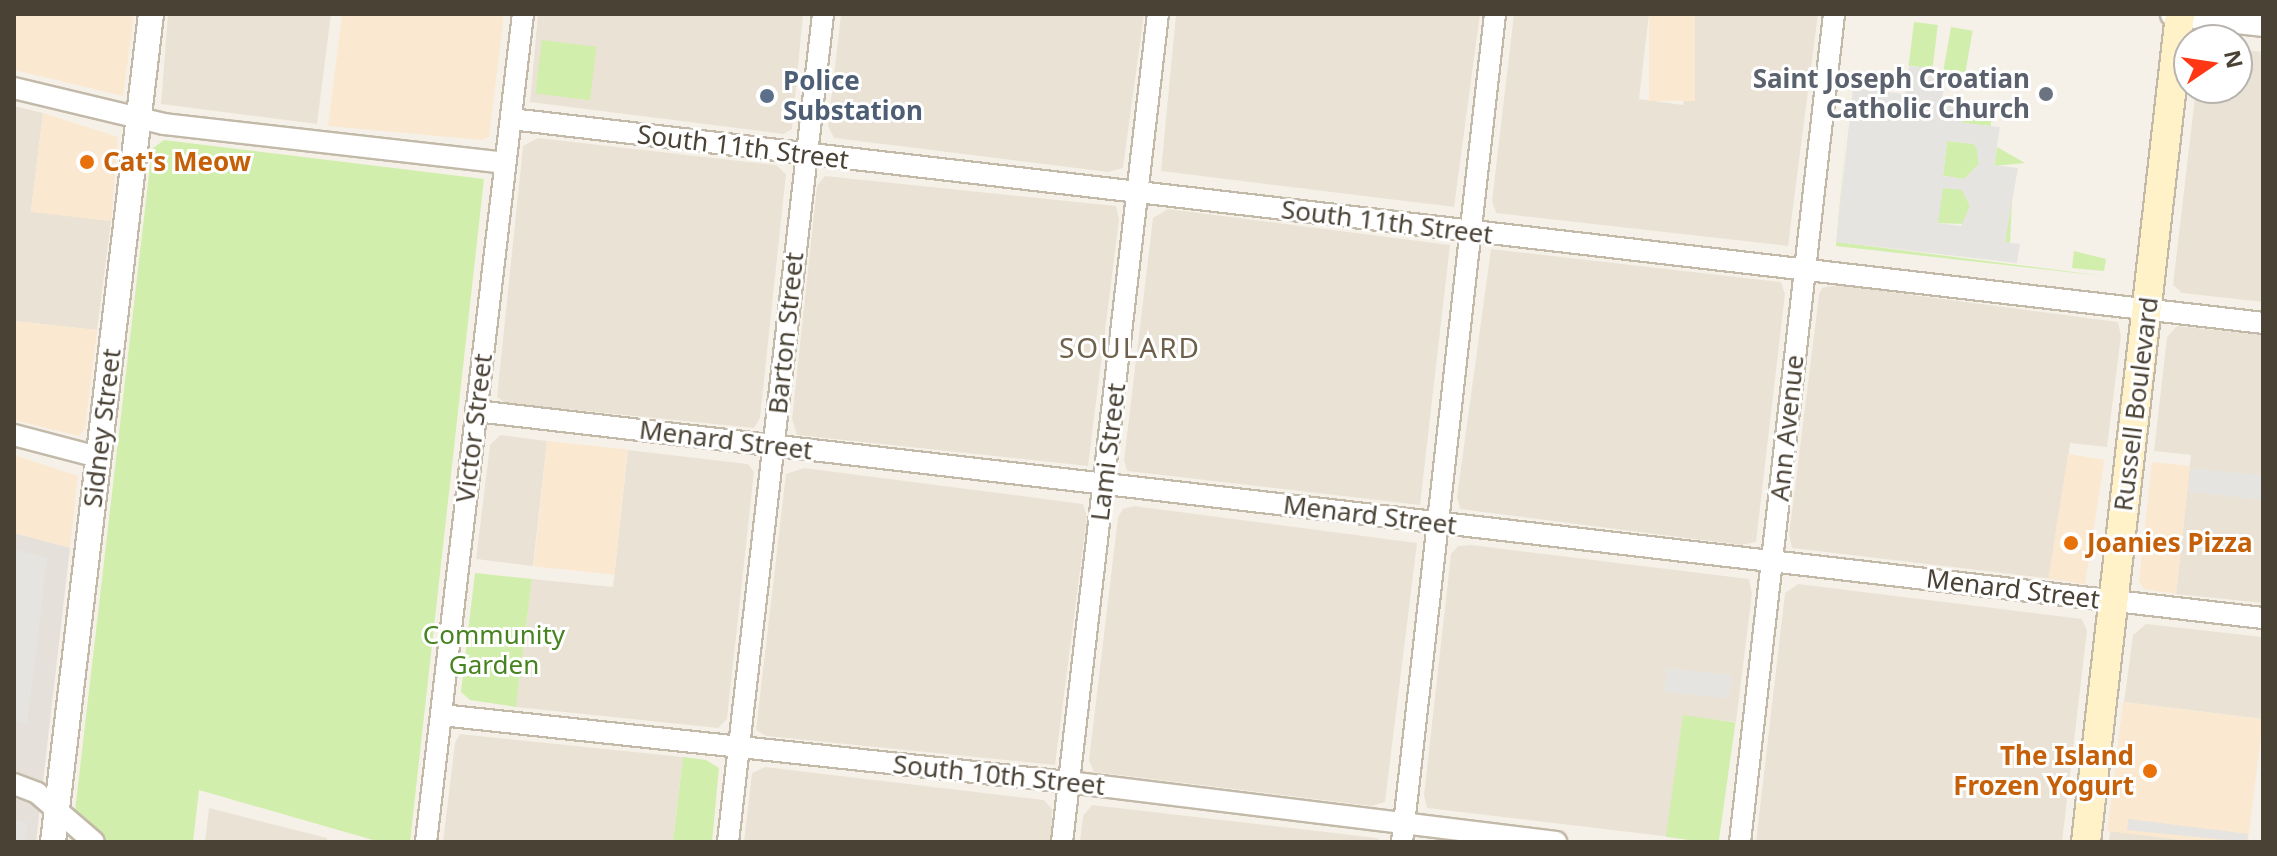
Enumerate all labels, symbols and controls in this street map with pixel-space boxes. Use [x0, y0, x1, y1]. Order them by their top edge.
north arrow [2173, 24, 2253, 104]
text: N [2218, 47, 2251, 71]
place label: Saint Joseph Croatian Catholic Church [1753, 63, 2030, 124]
place label: Police Substation [783, 65, 923, 126]
marker: Saint Joseph Croatian Catholic Church [2037, 85, 2055, 103]
marker: Police Substation [758, 87, 776, 105]
street label: South 11th Street [635, 119, 851, 175]
place label: Cat's Meow [103, 146, 251, 178]
marker: Cat's Meow [78, 153, 96, 171]
street label: South 11th Street [1279, 194, 1495, 250]
street label: Barton Street [762, 250, 810, 416]
street label: Russell Boulevard [2107, 295, 2165, 513]
district label: SOULARD [1059, 330, 1201, 364]
street label: Sidney Street [77, 347, 127, 509]
street label: Victor Street [449, 352, 499, 504]
street label: Ann Avenue [1764, 353, 1810, 503]
street label: Lami Street [1084, 381, 1132, 523]
street label: Menard Street [638, 414, 814, 466]
street label: Menard Street [1282, 489, 1458, 541]
place label: Joanies Pizza [2087, 527, 2253, 559]
marker: Joanies Pizza [2062, 534, 2080, 552]
street label: Menard Street [1925, 563, 2101, 615]
park label: Community Garden [423, 619, 565, 680]
place label: The Island Frozen Yogurt [1953, 740, 2134, 802]
street label: South 10th Street [892, 748, 1106, 802]
marker: The Island Frozen Yogurt [2141, 762, 2159, 780]

